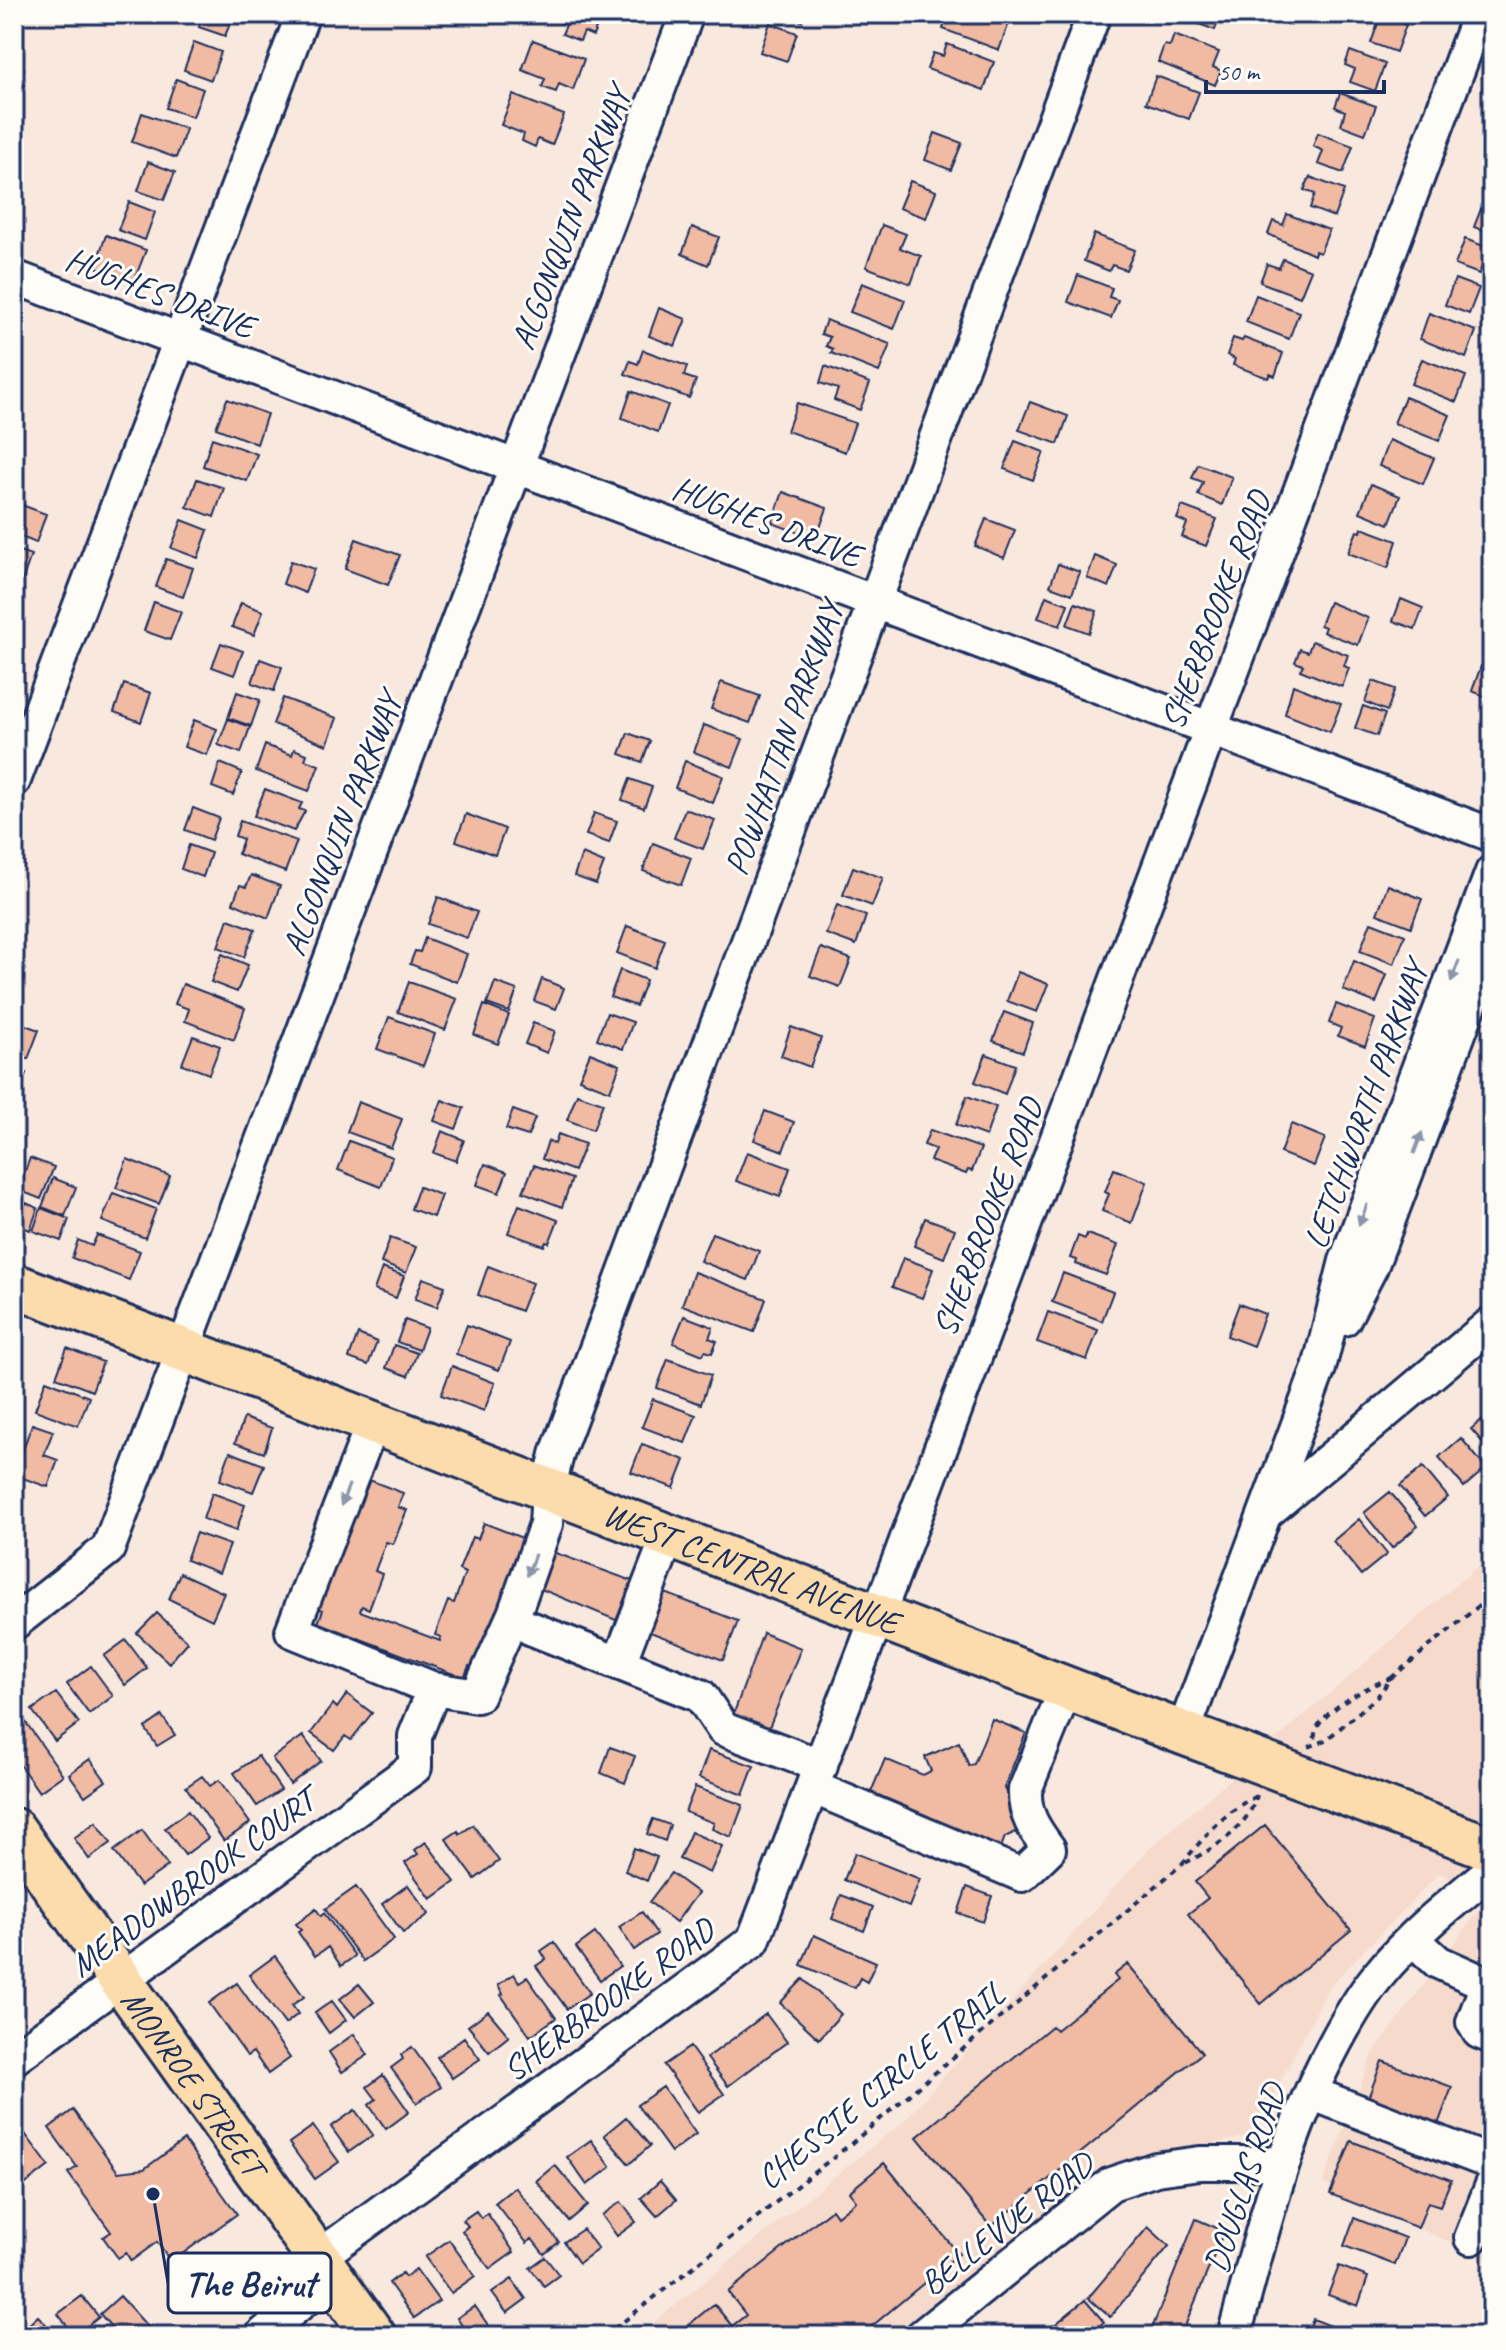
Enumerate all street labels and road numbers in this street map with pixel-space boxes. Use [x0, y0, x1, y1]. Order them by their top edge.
street label: ALGONQUIN PARKWAY [501, 75, 643, 355]
street label: HUGHES DRIVE [60, 237, 264, 349]
street label: HUGHES DRIVE [667, 466, 871, 578]
street label: SHERBROOKE ROAD [1150, 483, 1281, 735]
street label: POWHATTAN PARKWAY [714, 591, 855, 881]
street label: ALGONQUIN PARKWAY [272, 681, 414, 961]
street label: LETCHWORTH PARKWAY [1294, 950, 1440, 1254]
street label: SHERBROOKE ROAD [922, 1090, 1053, 1342]
street label: WEST CENTRAL AVENUE [598, 1492, 909, 1646]
street label: MEADOWBROOK COURT [61, 1774, 330, 1986]
street label: SHERBROOKE ROAD [494, 1907, 724, 2091]
street label: CHESSIE CIRCLE TRAIL [748, 1972, 1013, 2198]
street label: MONROE STREET [112, 1981, 278, 2190]
street label: DOUGLAS ROAD [1194, 2075, 1296, 2278]
street label: BELLEVUE ROAD [911, 2140, 1104, 2304]

